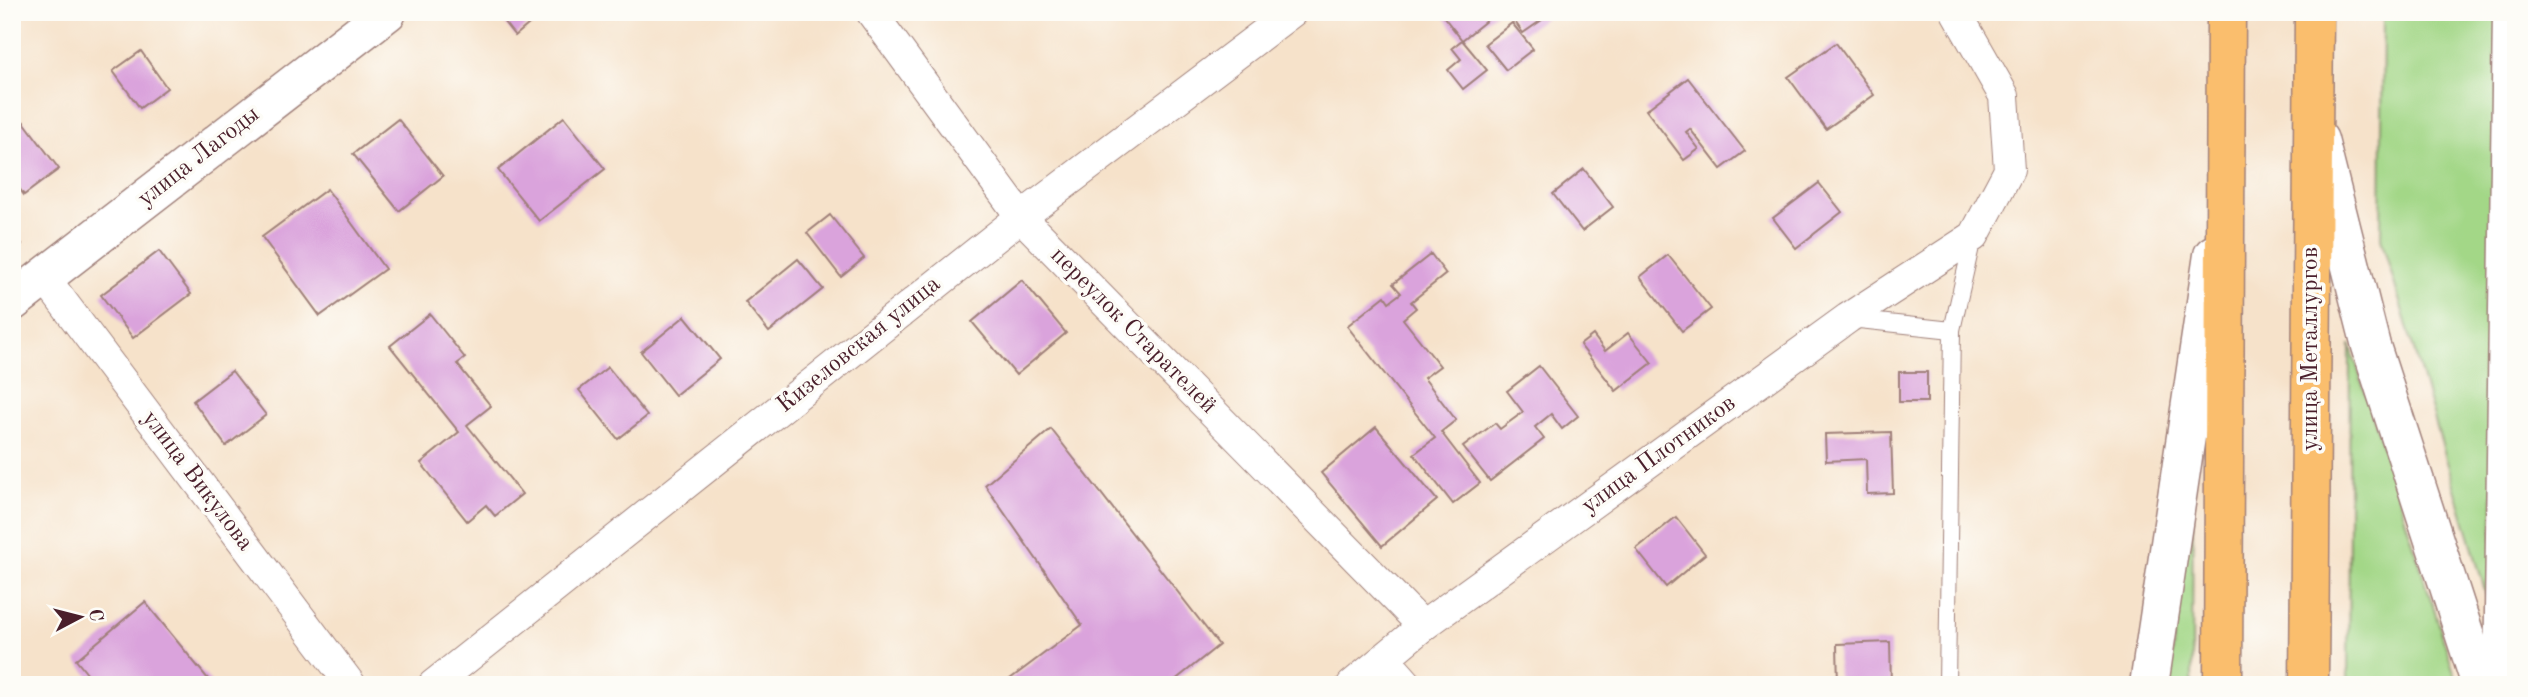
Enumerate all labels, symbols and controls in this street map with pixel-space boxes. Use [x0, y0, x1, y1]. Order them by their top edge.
street label: улица Лагоды [134, 102, 264, 212]
street label: переулок Старателей [1045, 243, 1221, 419]
street label: улица Металлургов [2299, 247, 2323, 451]
street label: Кизеловская улица [773, 272, 945, 418]
street label: улица Плотников [1578, 391, 1740, 519]
street label: улица Викулова [137, 407, 257, 556]
north arrow [46, 582, 116, 652]
text: С [84, 608, 105, 623]

